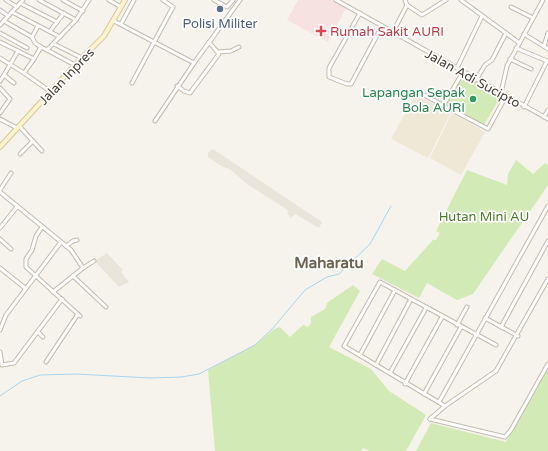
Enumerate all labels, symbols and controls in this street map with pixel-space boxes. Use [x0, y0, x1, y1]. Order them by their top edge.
marker: Polisi Militer [215, 4, 225, 14]
place label: Polisi Militer [182, 16, 258, 32]
place label: Rumah Sakit AURI [330, 24, 444, 40]
marker: Rumah Sakit AURI [315, 25, 327, 37]
street label: Jalan Inpres [36, 45, 98, 109]
street label: Jalan Adi Sucipto [422, 46, 523, 112]
place label: Lapangan Sepak Bola AURI [362, 85, 465, 116]
marker: Lapangan Sepak Bola AURI [468, 94, 478, 104]
park label: Hutan Mini AU [439, 209, 529, 225]
district label: Maharatu [294, 254, 364, 272]

